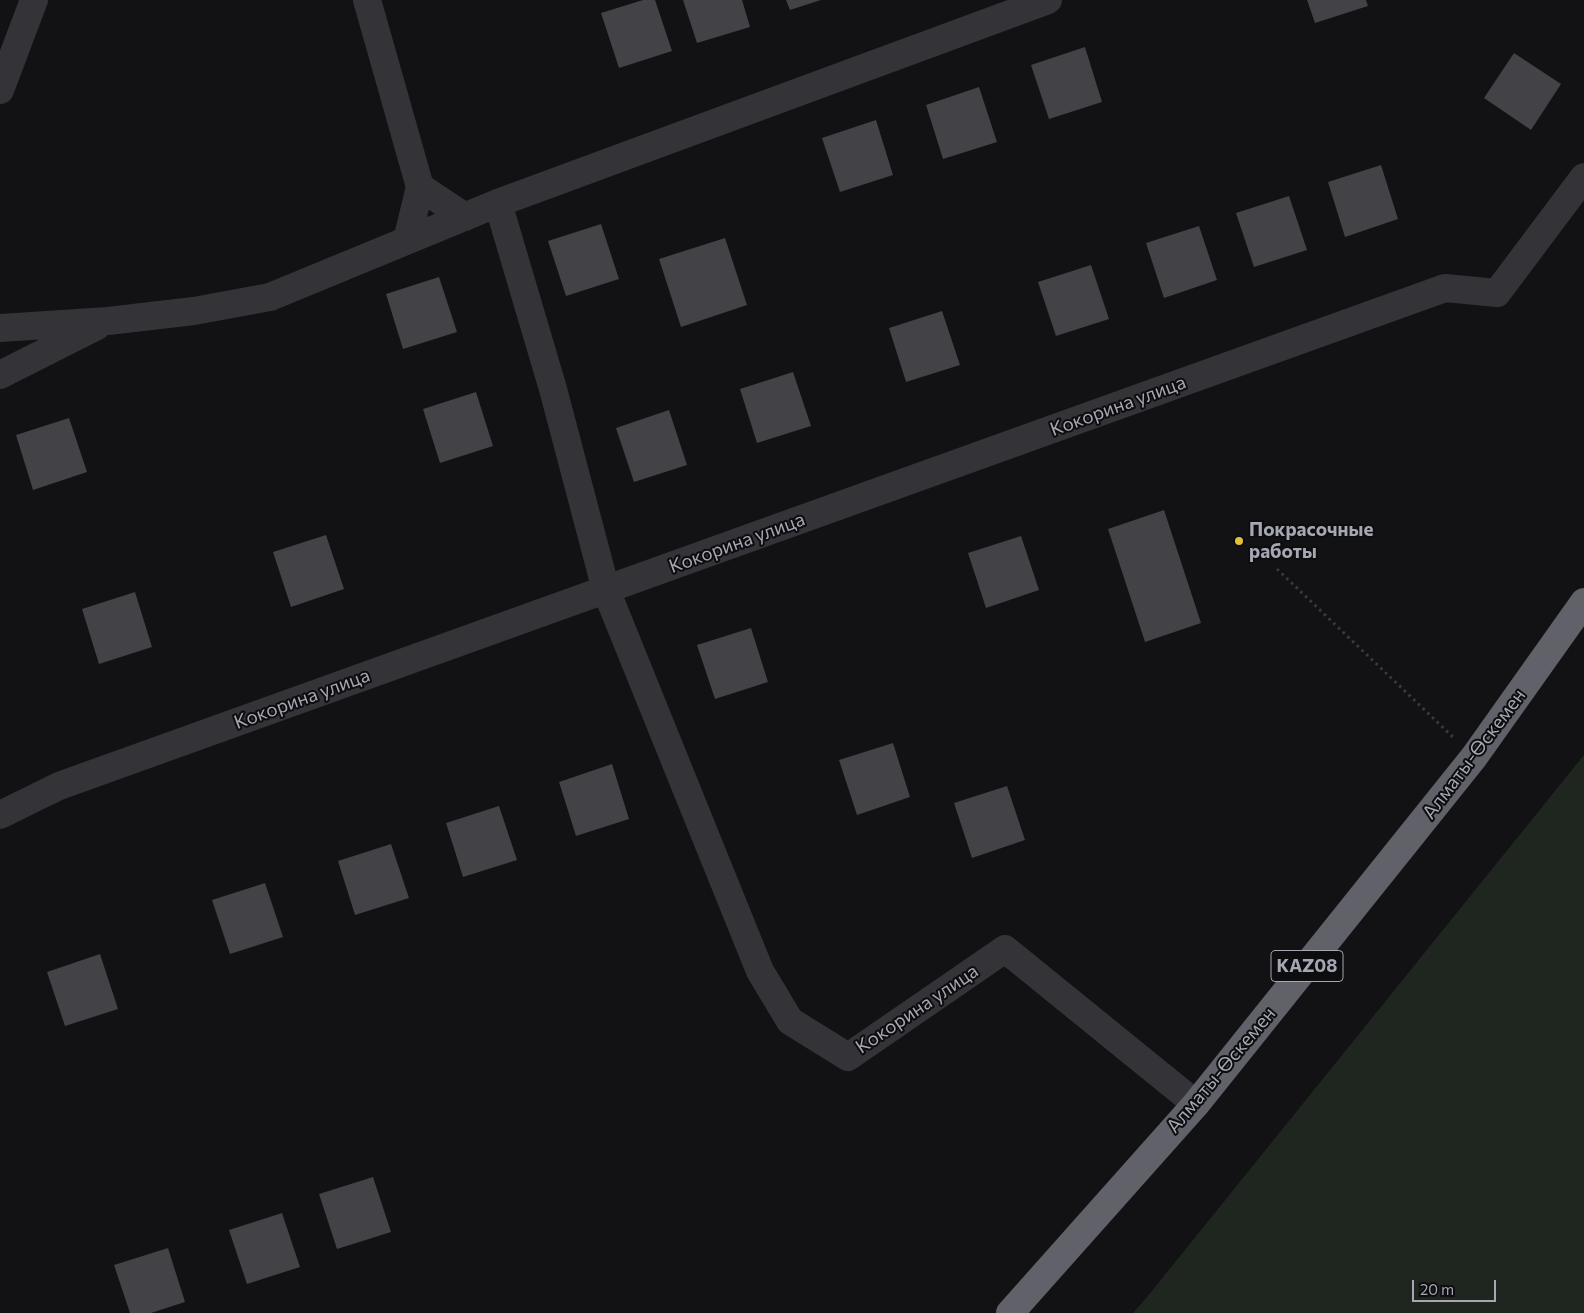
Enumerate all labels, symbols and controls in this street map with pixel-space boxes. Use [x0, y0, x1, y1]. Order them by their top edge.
street label: Кокорина улица [1047, 371, 1189, 441]
street label: Кокорина улица [666, 508, 808, 578]
place label: Покрасочные работы [1249, 519, 1373, 563]
marker: Покрасочные работы [1233, 535, 1245, 547]
street label: Кокорина улица [231, 664, 373, 734]
street label: Алматы-Өскемен [1418, 684, 1530, 824]
road number: KAZ08 [1271, 950, 1343, 981]
street label: Кокорина улица [851, 960, 983, 1058]
street label: Алматы-Өскемен [1162, 1002, 1280, 1138]
scale bar [1414, 1270, 1498, 1302]
text: 20 m [1420, 1280, 1454, 1298]

